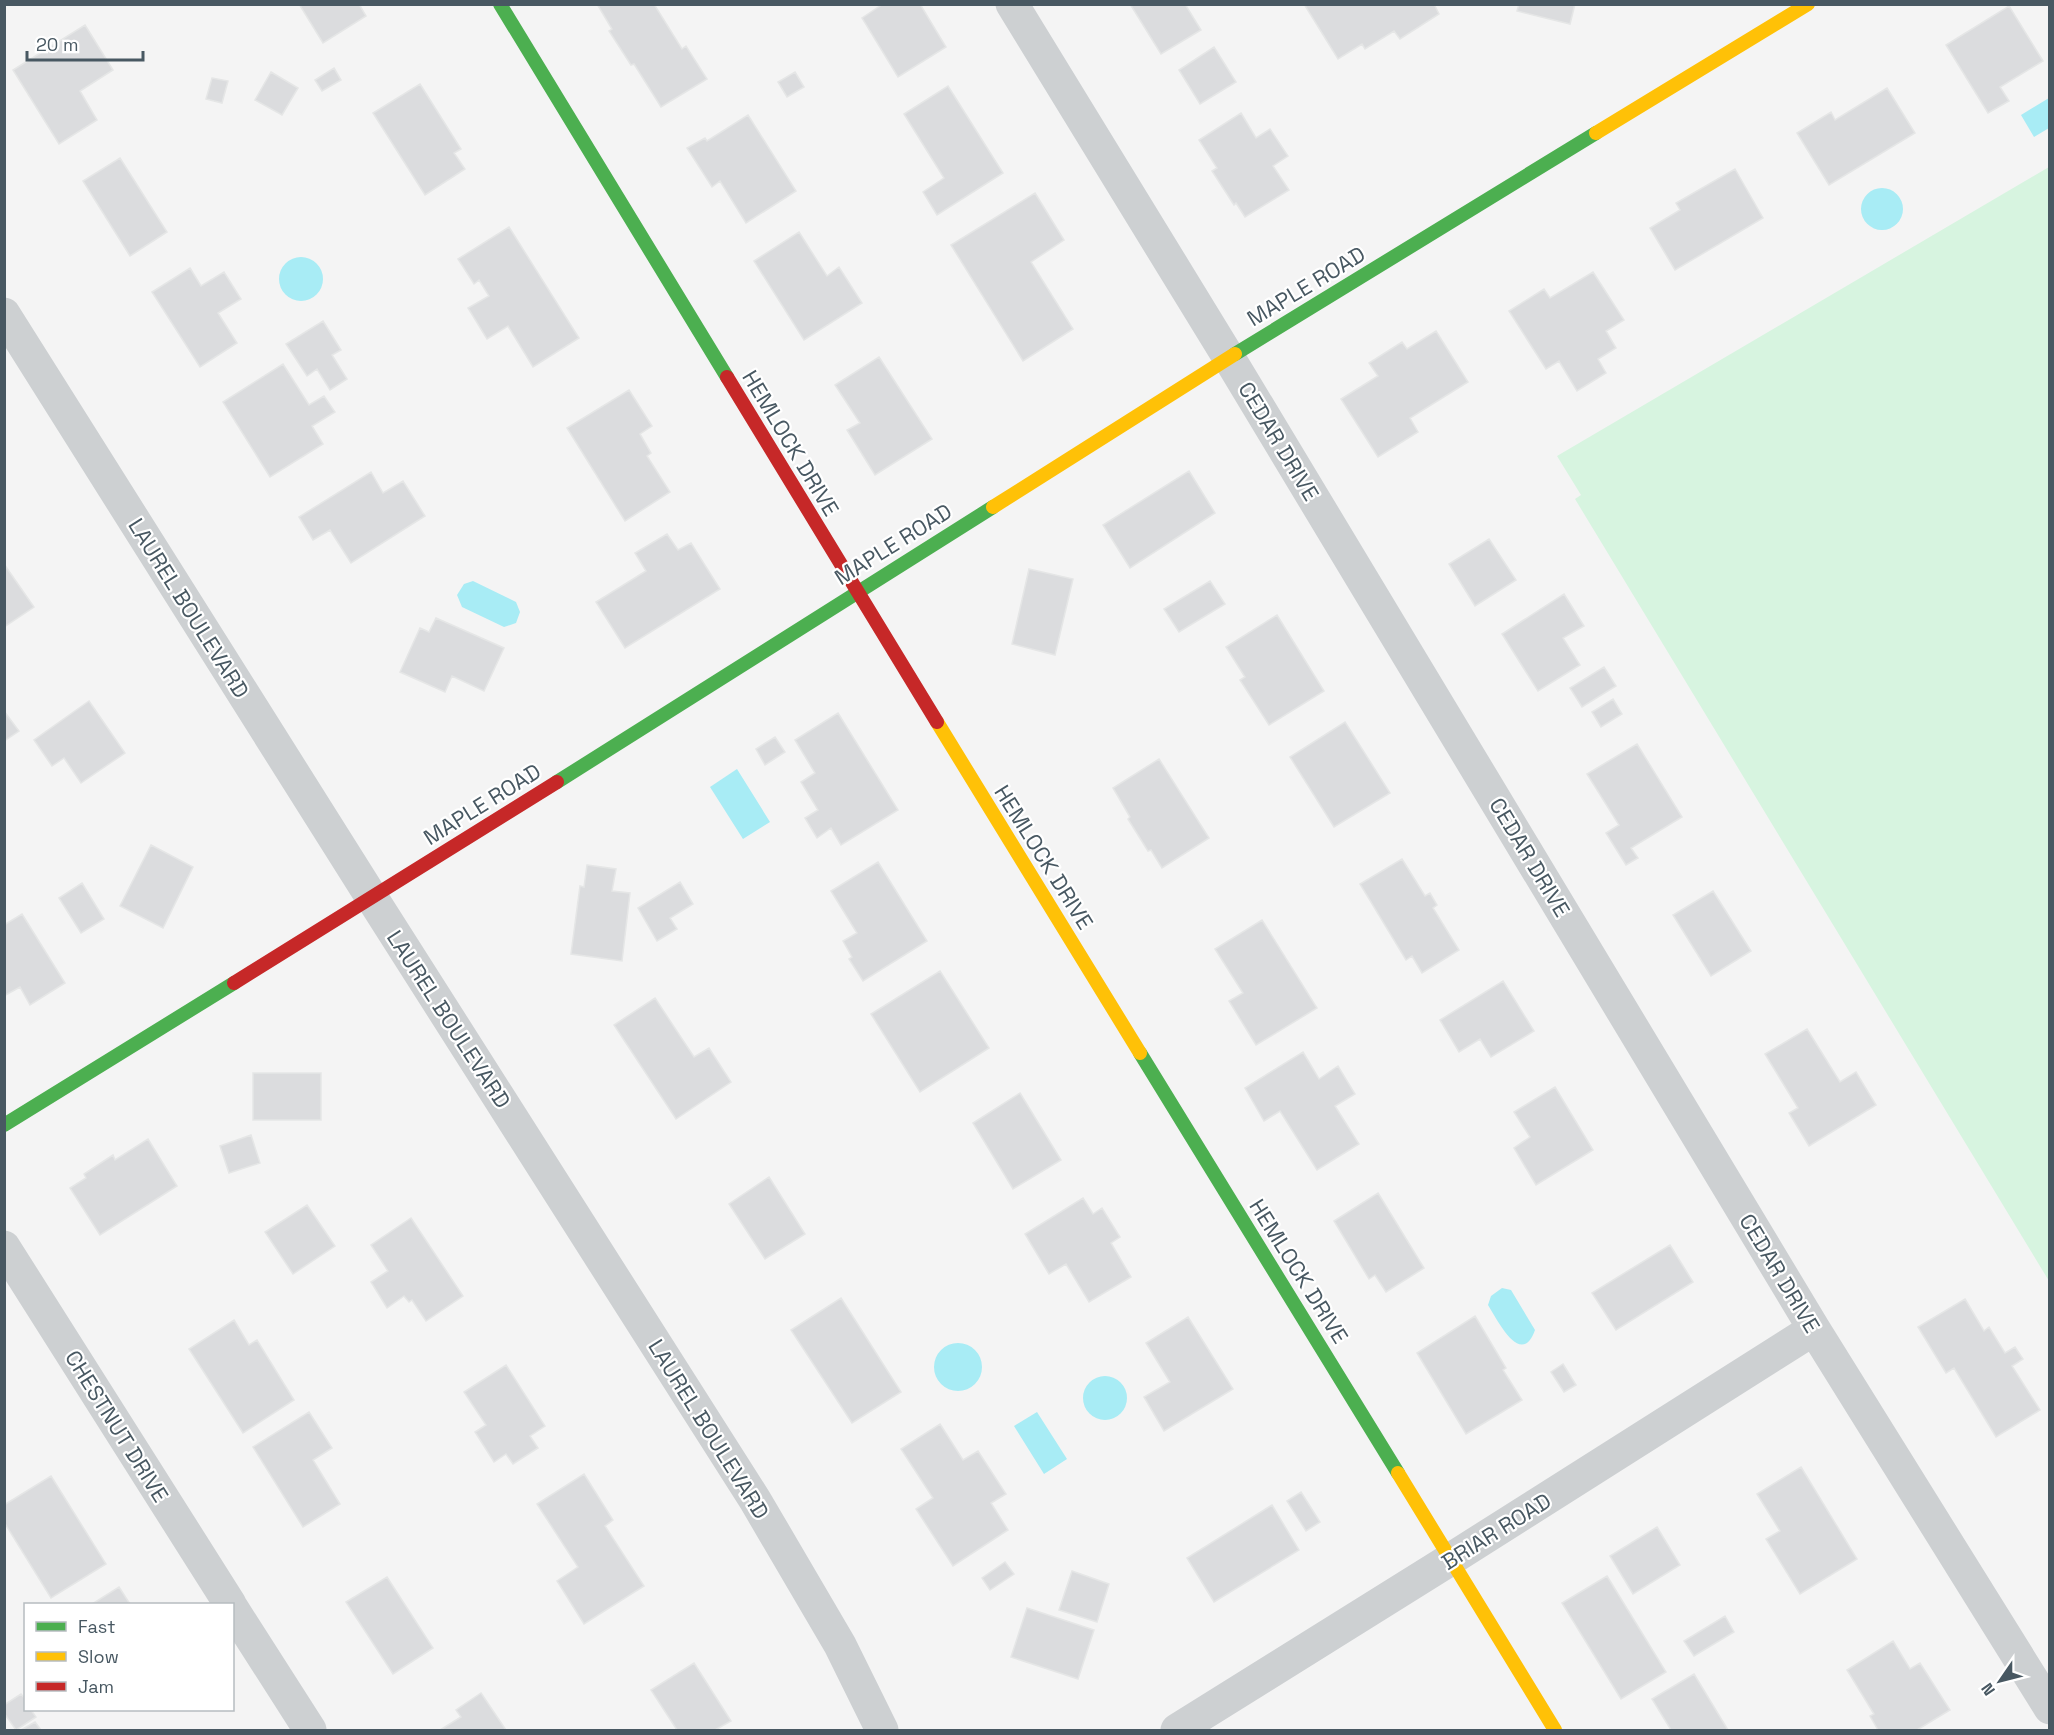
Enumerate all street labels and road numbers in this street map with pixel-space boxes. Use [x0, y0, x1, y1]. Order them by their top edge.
street label: MAPLE ROAD [1242, 240, 1370, 332]
street label: HEMLOCK DRIVE [736, 365, 846, 521]
street label: CEDAR DRIVE [1232, 376, 1326, 506]
street label: MAPLE ROAD [829, 497, 957, 591]
street label: LAUREL BOULEVARD [122, 513, 256, 703]
street label: MAPLE ROAD [418, 757, 546, 851]
street label: HEMLOCK DRIVE [988, 780, 1100, 934]
street label: CEDAR DRIVE [1483, 792, 1577, 922]
street label: LAUREL BOULEVARD [381, 925, 517, 1113]
street label: HEMLOCK DRIVE [1243, 1194, 1355, 1348]
street label: CEDAR DRIVE [1733, 1208, 1827, 1338]
street label: LAUREL BOULEVARD [642, 1334, 776, 1524]
street label: CHESTNUT DRIVE [59, 1345, 175, 1507]
street label: BRIAR ROAD [1436, 1486, 1556, 1576]

